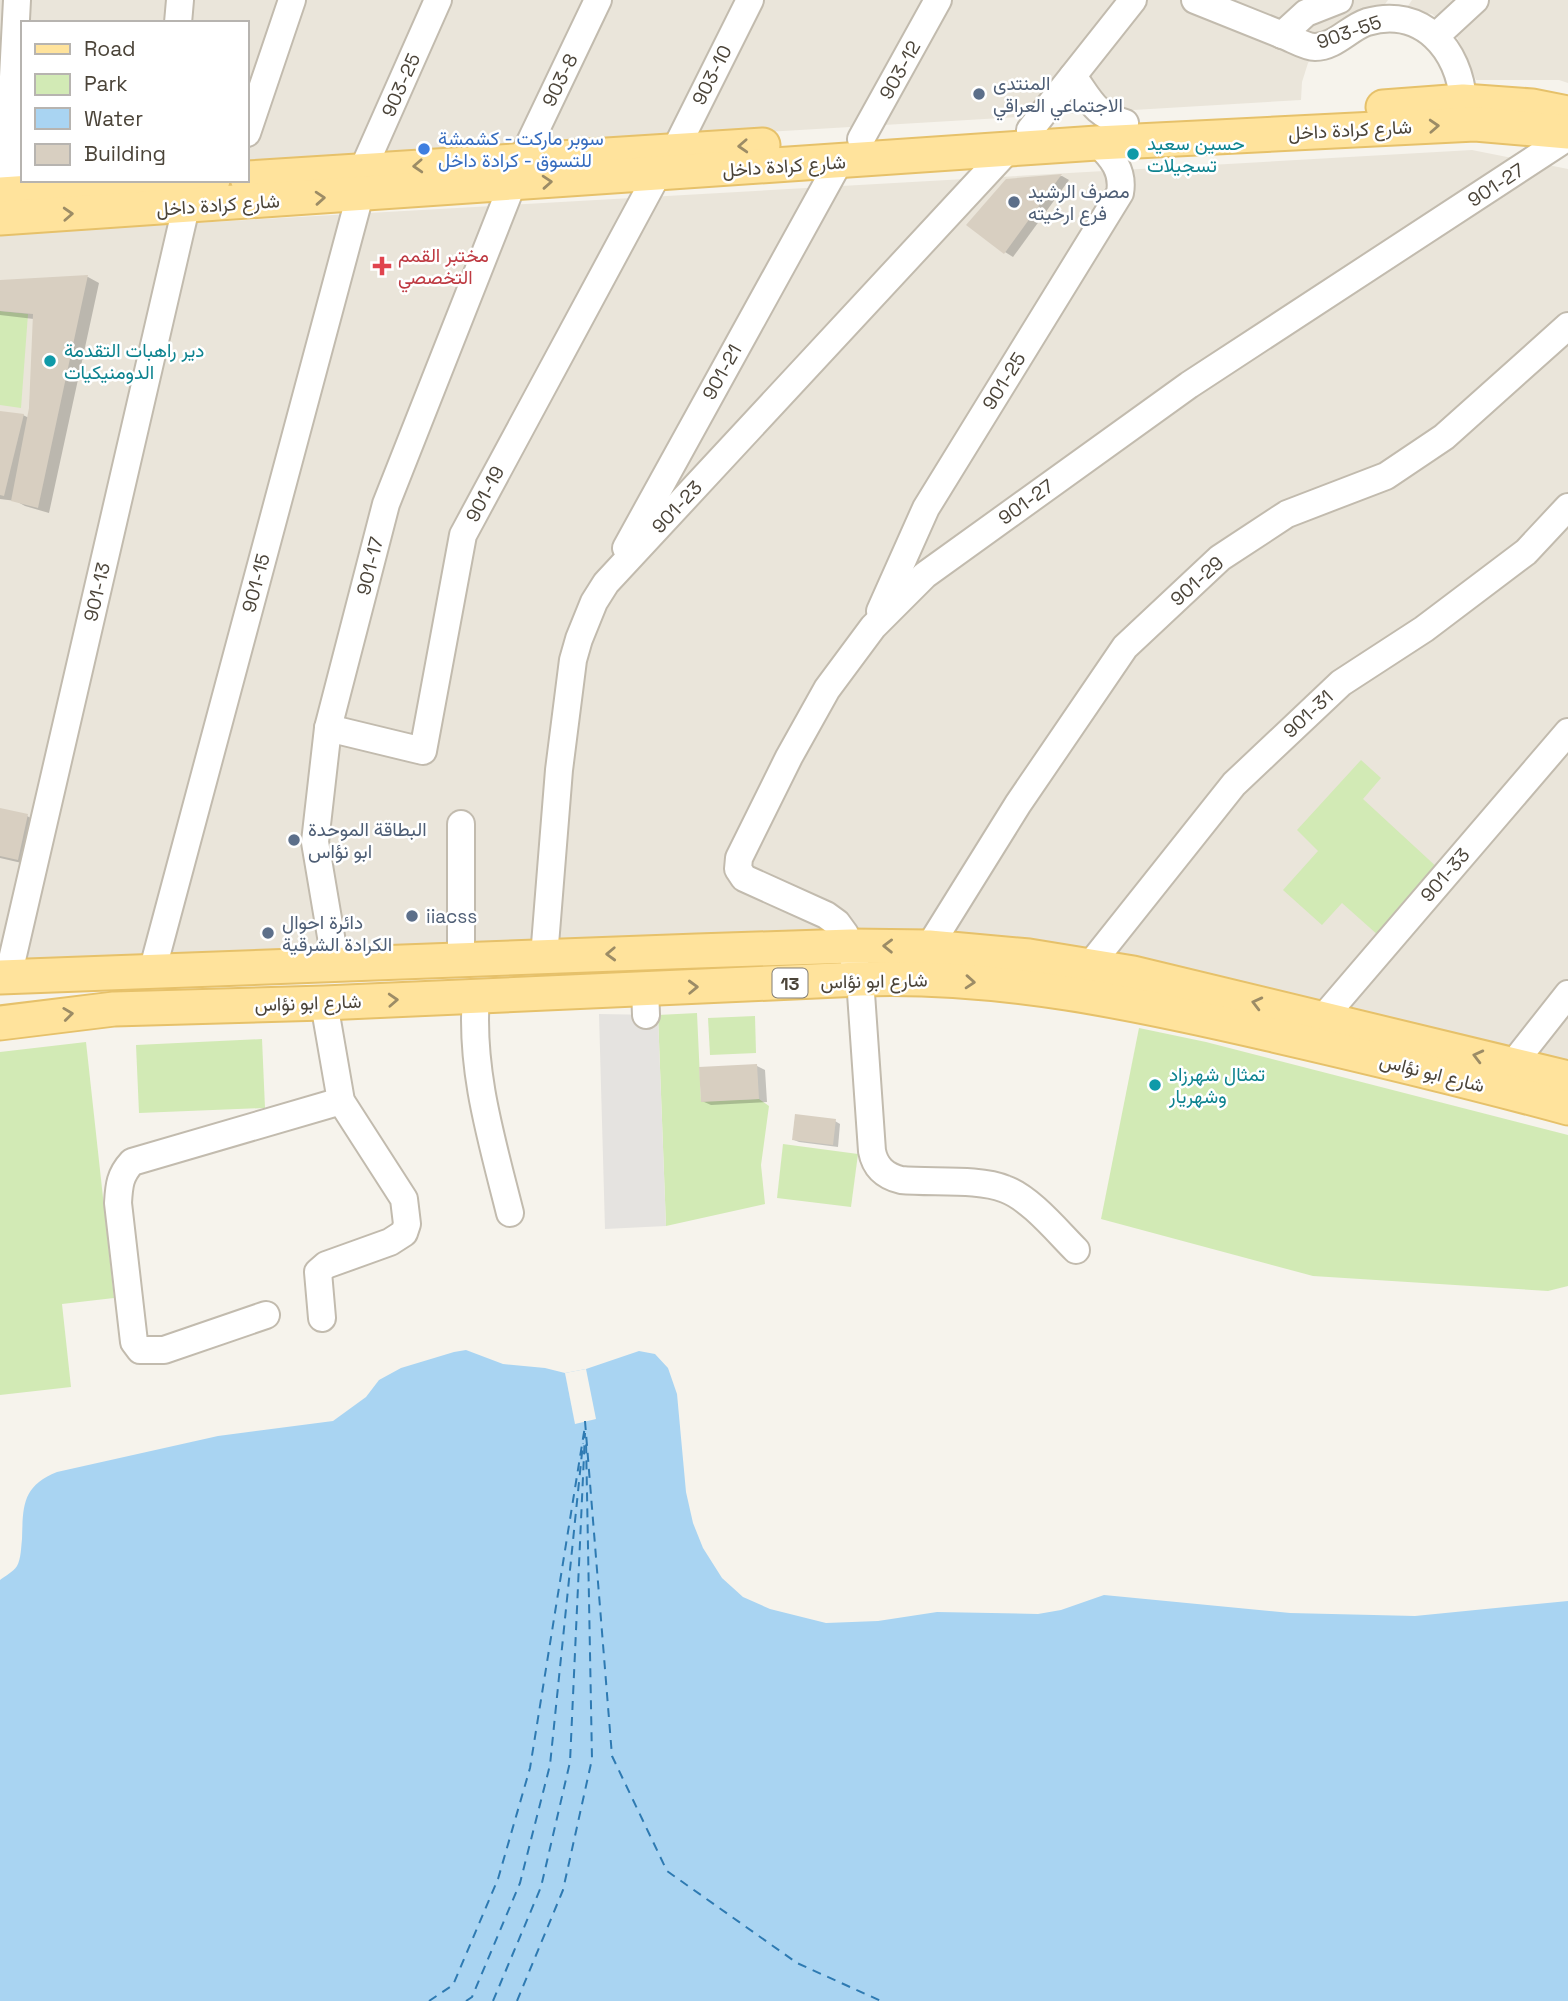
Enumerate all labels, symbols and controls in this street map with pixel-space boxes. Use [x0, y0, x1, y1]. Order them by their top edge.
street label: 903-55 [1313, 9, 1385, 55]
legend [21, 21, 248, 182]
text: Road [84, 35, 136, 62]
street label: 903-12 [874, 36, 926, 104]
street label: 903-10 [686, 41, 738, 109]
street label: 903-25 [376, 49, 426, 121]
street label: 903-8 [537, 49, 583, 111]
text: Park [84, 70, 128, 97]
place label: المنتدى الاجتماعي العراقي [993, 71, 1123, 121]
marker: المنتدى الاجتماعي العراقي [971, 86, 987, 102]
text: Water [84, 105, 143, 132]
street label: شارع كرادة داخل [1288, 114, 1412, 146]
one-way arrow [1429, 119, 1440, 134]
place label: سوبر ماركت - كشمشة للتسوق - كرادة داخل [438, 126, 604, 173]
place label: حسين سعيد تسجيلات [1147, 131, 1245, 178]
one-way arrow [737, 138, 748, 153]
text: Building [84, 140, 166, 167]
marker: سوبر ماركت - كشمشة للتسوق - كرادة داخل [416, 141, 432, 157]
marker: حسين سعيد تسجيلات [1125, 146, 1141, 162]
street label: شارع كرادة داخل [721, 149, 847, 183]
street label: 901-27 [1463, 157, 1529, 212]
one-way arrow [412, 159, 423, 174]
one-way arrow [541, 175, 552, 190]
place label: مصرف الرشيد فرع ارخيته [1028, 179, 1130, 226]
street label: شارع كرادة داخل [155, 188, 281, 222]
one-way arrow [314, 190, 325, 205]
marker: مصرف الرشيد فرع ارخيته [1006, 194, 1022, 210]
one-way arrow [63, 207, 74, 222]
place label: مختبر القمم التخصصي [398, 243, 489, 293]
marker: مختبر القمم التخصصي [372, 256, 392, 276]
place label: دير راهبات التقدمة الدومنيكيات [64, 338, 204, 385]
street label: 901-21 [697, 340, 747, 404]
street label: 901-25 [977, 348, 1031, 414]
marker: دير راهبات التقدمة الدومنيكيات [42, 353, 58, 369]
street label: 901-19 [460, 462, 510, 526]
street label: 901-27 [993, 473, 1059, 530]
street label: 901-23 [646, 475, 708, 539]
street label: 901-17 [351, 534, 389, 598]
street label: 901-29 [1165, 550, 1229, 612]
street label: 901-15 [236, 551, 276, 615]
street label: 901-13 [78, 560, 116, 624]
street label: 901-31 [1278, 685, 1338, 743]
place label: البطاقة الموحدة ابو نؤاس [308, 817, 427, 864]
marker: البطاقة الموحدة ابو نؤاس [286, 832, 302, 848]
street label: 901-33 [1415, 843, 1475, 907]
place label: iiacss [426, 904, 477, 929]
marker: iiacss [404, 908, 420, 924]
place label: دائرة احوال الكرادة الشرقية [282, 910, 392, 957]
marker: دائرة احوال الكرادة الشرقية [260, 925, 276, 941]
one-way arrow [882, 938, 892, 954]
one-way arrow [606, 947, 617, 962]
road number: 13 [772, 968, 808, 998]
street label: شارع ابو نؤاس [820, 968, 928, 994]
one-way arrow [964, 974, 975, 989]
one-way arrow [689, 979, 699, 995]
street label: شارع ابو نؤاس [254, 989, 362, 1017]
one-way arrow [387, 992, 398, 1007]
one-way arrow [1251, 997, 1263, 1011]
one-way arrow [62, 1006, 73, 1021]
street label: شارع ابو نؤاس [1377, 1048, 1487, 1098]
one-way arrow [1472, 1050, 1484, 1065]
place label: تمثال شهرزاد وشهريار [1168, 1062, 1265, 1109]
marker: تمثال شهرزاد وشهريار [1147, 1077, 1163, 1093]

